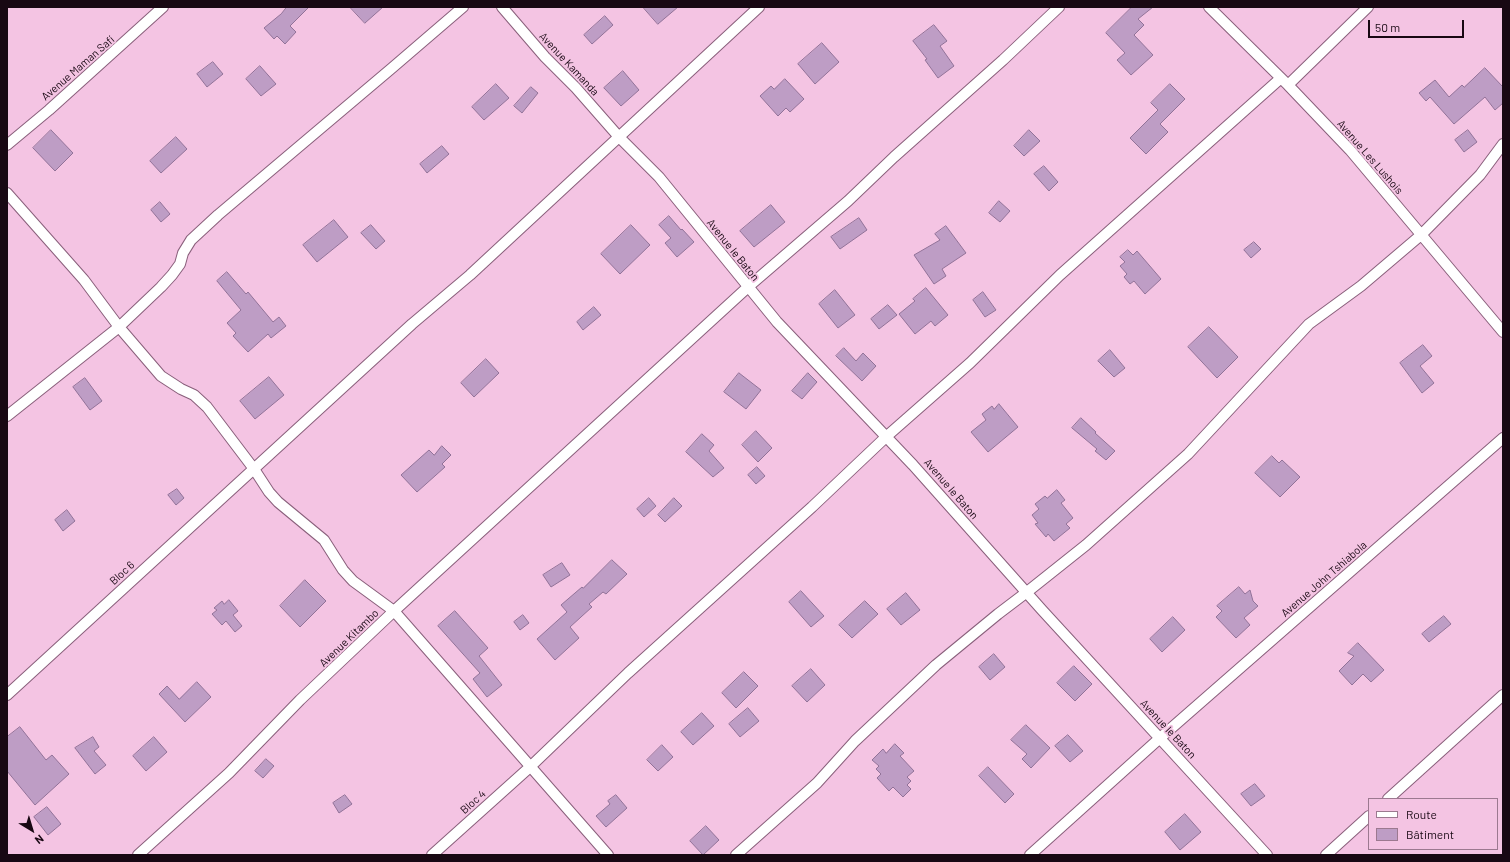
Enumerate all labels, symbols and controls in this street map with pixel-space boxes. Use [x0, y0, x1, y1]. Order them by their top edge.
scale bar [1370, 12, 1466, 38]
text: 50 m [1375, 20, 1400, 34]
street label: Avenue Kamanda [536, 30, 602, 98]
street label: Avenue Maman Safi [39, 33, 117, 103]
street label: Avenue Les Lushois [1334, 117, 1406, 197]
street label: Avenue le Baton [704, 216, 762, 284]
street label: Avenue le Baton [921, 456, 981, 522]
street label: Avenue John Tshiabola [1279, 538, 1369, 620]
street label: Bloc 6 [107, 558, 137, 588]
street label: Avenue Kitambo [317, 606, 381, 670]
street label: Avenue le Baton [1137, 697, 1199, 761]
street label: Bloc 4 [458, 787, 488, 817]
legend [1368, 798, 1498, 850]
text: Route [1406, 807, 1437, 821]
north arrow [12, 810, 52, 850]
text: Bâtiment [1406, 827, 1454, 841]
text: N [33, 832, 47, 847]

